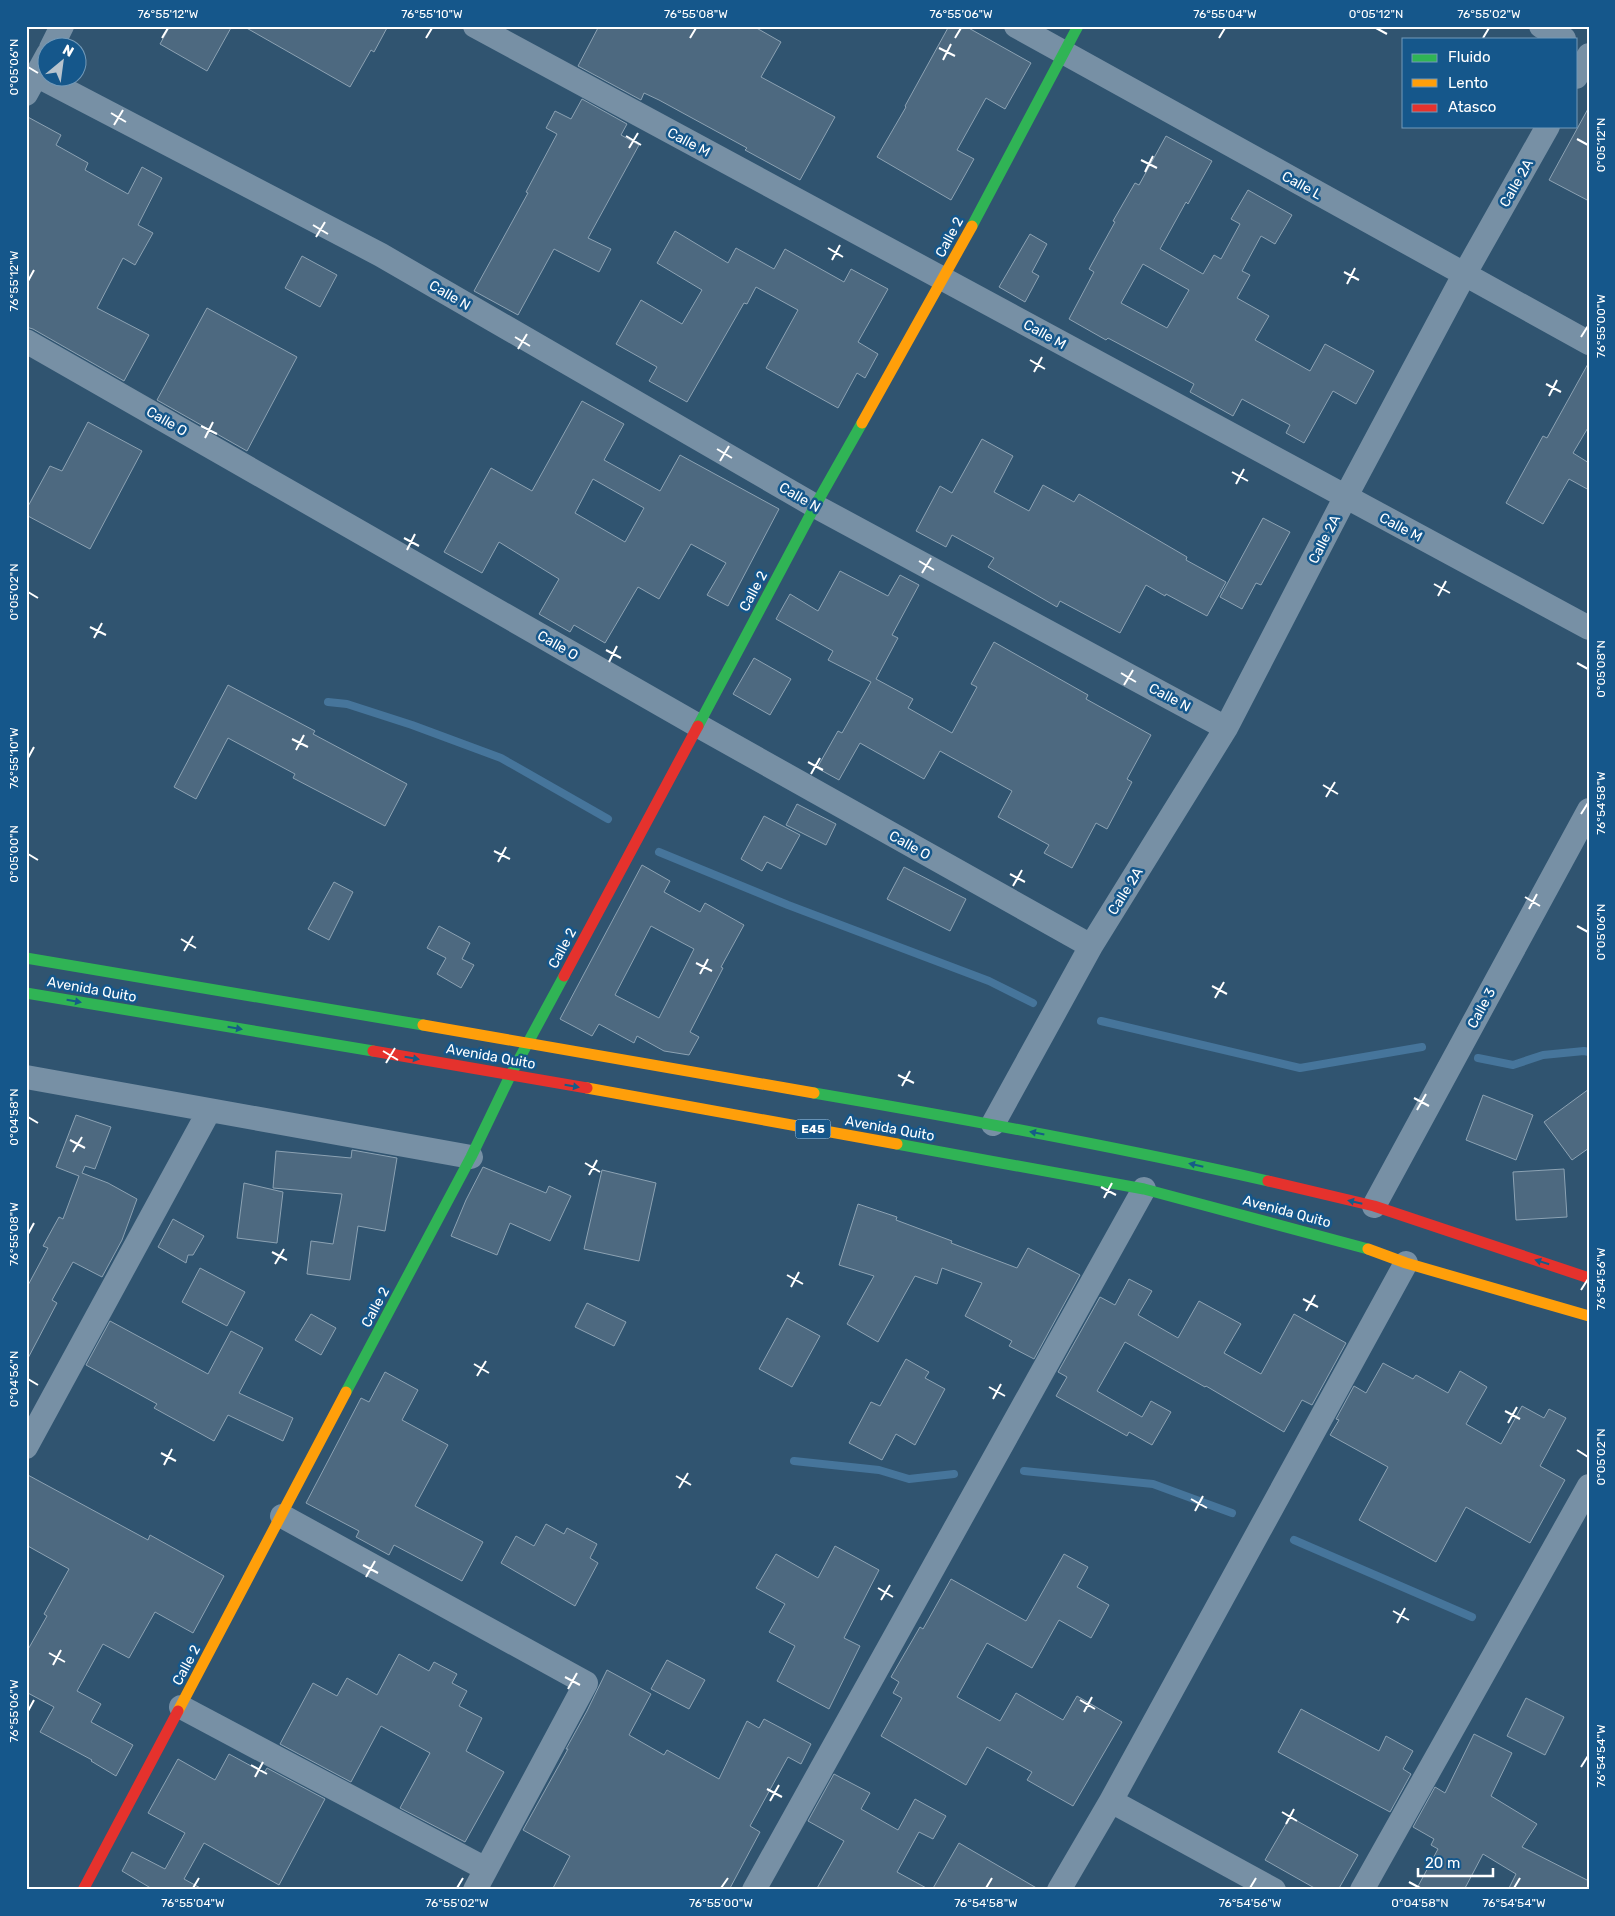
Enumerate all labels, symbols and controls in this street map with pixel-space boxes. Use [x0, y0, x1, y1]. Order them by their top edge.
text: 76°55'12"W [138, 7, 199, 21]
text: 76°55'10"W [401, 7, 463, 21]
text: 76°55'08"W [664, 7, 728, 21]
text: 76°55'06"W [929, 7, 993, 21]
text: 76°55'04"W [1193, 7, 1257, 21]
text: 0°05'12"N [1349, 7, 1403, 21]
text: 76°55'02"W [1457, 7, 1521, 21]
north arrow [38, 38, 88, 88]
legend [1402, 38, 1578, 128]
text: 0°05'06"N [7, 39, 21, 95]
text: N [60, 41, 77, 61]
text: Fluido [1448, 48, 1491, 66]
text: Lento [1448, 74, 1488, 92]
text: Atasco [1448, 98, 1496, 116]
text: 0°05'12"N [1594, 118, 1608, 172]
street label: Calle M [664, 124, 713, 161]
street label: Calle 2A [1496, 156, 1537, 210]
street label: Calle L [1279, 168, 1325, 203]
street label: Calle 2 [932, 214, 967, 260]
text: 76°55'12"W [7, 250, 21, 311]
street label: Calle N [426, 277, 473, 314]
text: 76°55'00"W [1594, 294, 1608, 358]
street label: Calle M [1020, 316, 1069, 353]
street label: Calle O [143, 403, 190, 440]
street label: Calle N [776, 479, 823, 516]
street label: Calle M [1376, 509, 1425, 546]
street label: Calle 2A [1305, 511, 1344, 567]
text: 0°05'02"N [7, 563, 21, 621]
street label: Calle 2 [736, 568, 771, 614]
street label: Calle O [534, 627, 581, 664]
text: 0°05'08"N [1594, 640, 1608, 698]
street label: Calle N [1146, 679, 1194, 715]
text: 76°55'10"W [7, 727, 21, 789]
text: 76°54'58"W [1594, 771, 1608, 835]
text: 0°05'00"N [7, 825, 21, 883]
street label: Calle O [886, 827, 933, 864]
street label: Calle 2A [1104, 864, 1147, 918]
text: 0°05'06"N [1594, 904, 1608, 960]
street label: Calle 2 [545, 925, 580, 971]
street label: Avenida Quito [46, 973, 138, 1006]
street label: Calle 3 [1464, 985, 1499, 1031]
one-way arrow [67, 997, 83, 1005]
one-way arrow [227, 1024, 243, 1032]
street label: Avenida Quito [445, 1040, 537, 1073]
one-way arrow [404, 1054, 420, 1062]
one-way arrow [565, 1082, 581, 1090]
text: 0°04'58"N [7, 1088, 21, 1146]
street label: Avenida Quito [844, 1112, 936, 1145]
road number: E45 [796, 1120, 830, 1138]
one-way arrow [1029, 1128, 1045, 1136]
one-way arrow [1189, 1161, 1204, 1169]
street label: Avenida Quito [1241, 1192, 1333, 1231]
one-way arrow [1347, 1198, 1362, 1206]
text: 76°55'08"W [7, 1202, 21, 1266]
text: 76°54'56"W [1594, 1247, 1608, 1310]
one-way arrow [1535, 1258, 1550, 1266]
street label: Calle 2 [358, 1284, 393, 1330]
text: 0°04'56"N [7, 1351, 21, 1407]
text: 0°05'02"N [1594, 1428, 1608, 1486]
street label: Calle 2 [169, 1642, 204, 1688]
text: 76°55'06"W [7, 1679, 21, 1743]
text: 76°54'54"W [1594, 1724, 1608, 1788]
scale bar [1418, 1846, 1492, 1878]
text: 20 m [1425, 1854, 1460, 1872]
text: 76°55'04"W [161, 1896, 225, 1910]
text: 76°55'02"W [425, 1896, 489, 1910]
text: 76°55'00"W [689, 1896, 753, 1910]
text: 76°54'58"W [954, 1896, 1018, 1910]
text: 76°54'56"W [1219, 1896, 1282, 1910]
text: 0°04'58"N [1391, 1896, 1449, 1910]
text: 76°54'54"W [1482, 1896, 1546, 1910]

